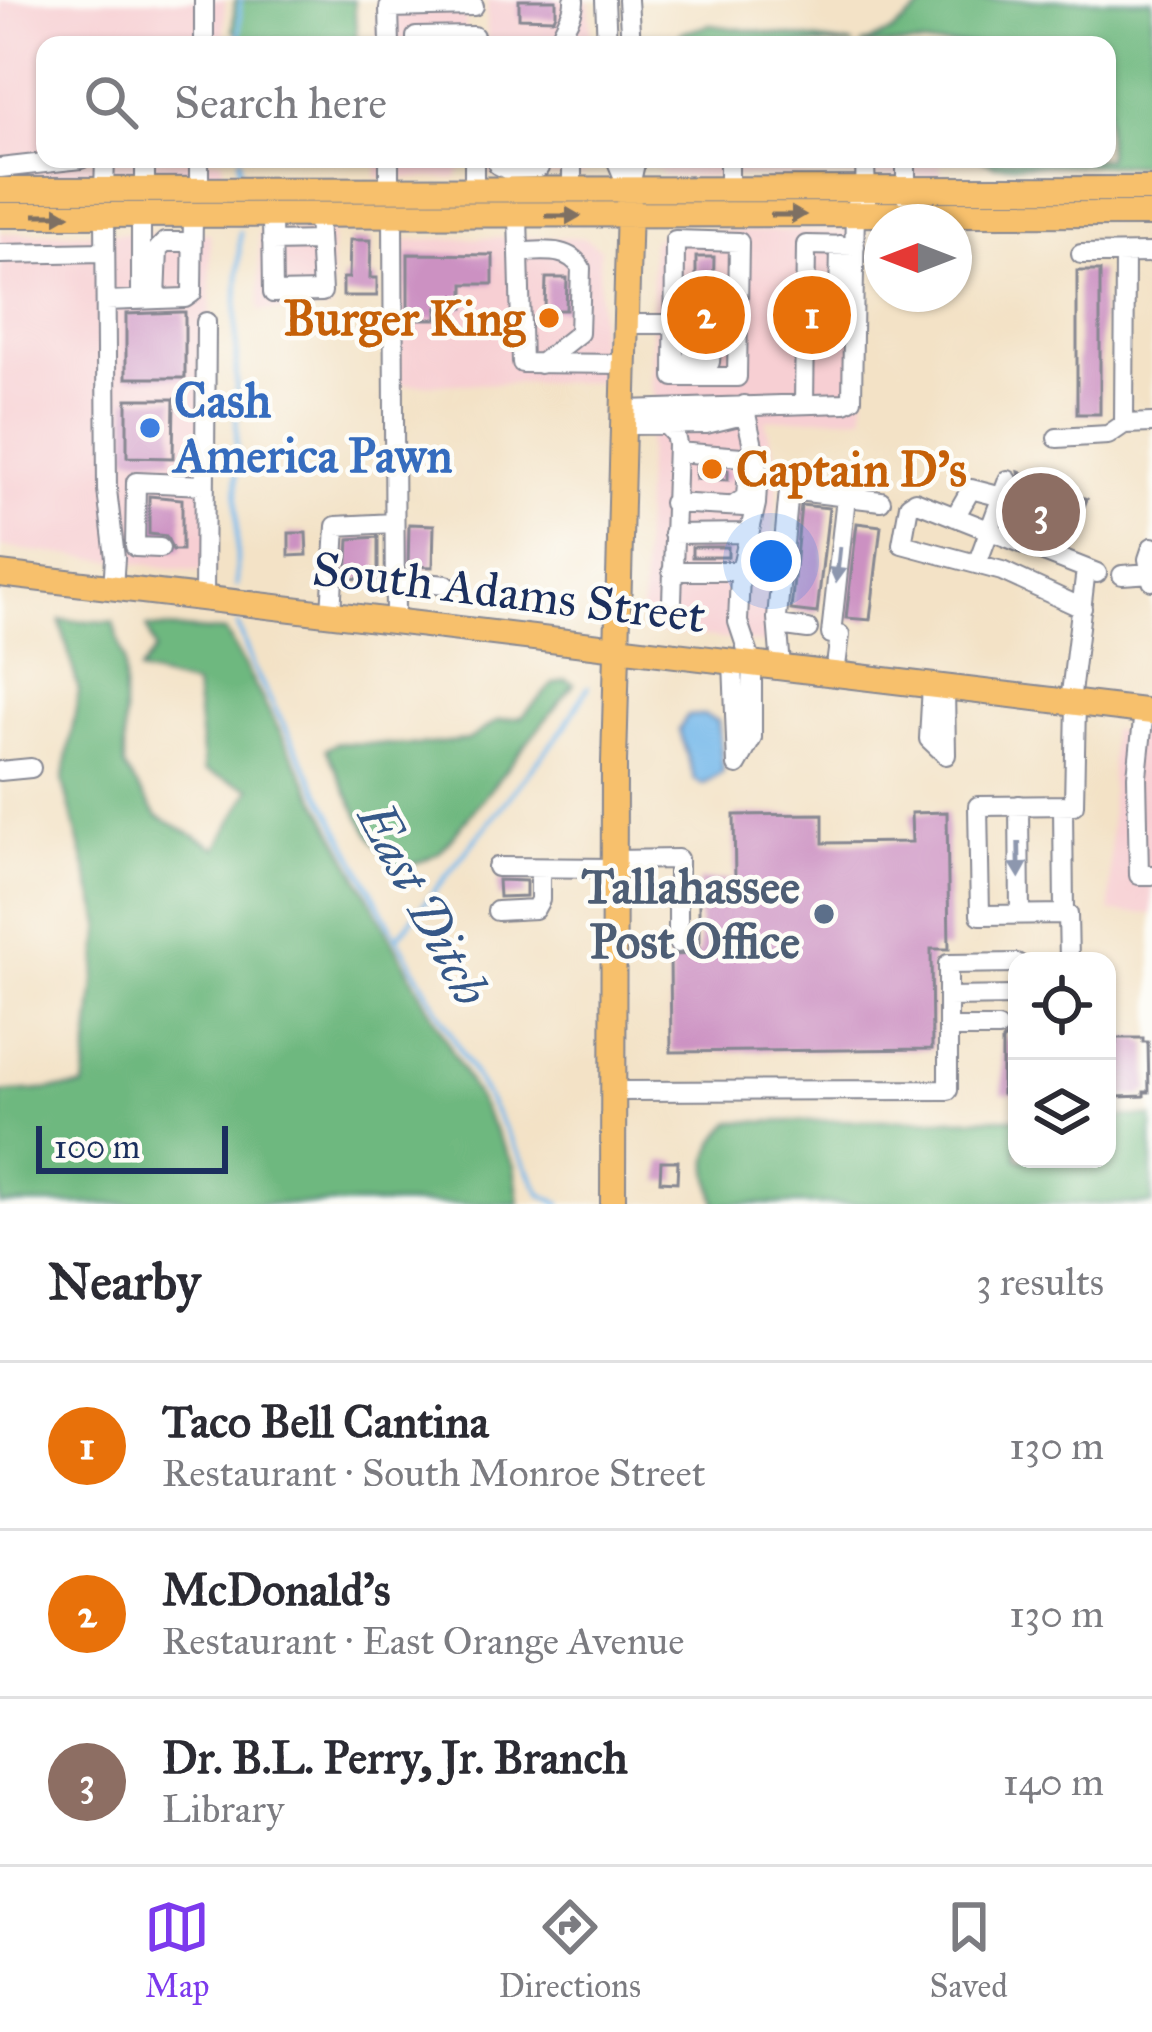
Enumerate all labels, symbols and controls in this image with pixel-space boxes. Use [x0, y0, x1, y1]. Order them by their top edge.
search box [36, 36, 1116, 168]
icon: search [78, 69, 144, 135]
text: Search here [174, 75, 387, 130]
north arrow [864, 204, 972, 312]
one-way arrow [34, 205, 72, 225]
one-way arrow [770, 205, 808, 225]
one-way arrow [545, 206, 583, 226]
pin: 2 [667, 270, 745, 360]
pin: 1 [773, 270, 851, 360]
place label: Burger King [283, 289, 527, 348]
marker: Burger King [536, 305, 562, 331]
place label: Cash America Pawn [171, 371, 452, 485]
marker: Cash America Pawn [137, 415, 163, 441]
place label: Captain D's [736, 440, 967, 499]
marker: Captain D's [699, 456, 725, 482]
pin: 3 [1002, 467, 1080, 557]
your location [741, 531, 801, 591]
street label: South Adams Street [309, 539, 709, 645]
one-way arrow [829, 547, 848, 585]
water label: East Ditch [343, 791, 502, 1016]
one-way arrow [1010, 842, 1029, 880]
place label: Tallahassee Post Office [582, 857, 800, 971]
marker: Tallahassee Post Office [811, 901, 837, 927]
map controls [1008, 952, 1116, 1168]
button: locate [1008, 952, 1116, 1060]
button: layers [1008, 1060, 1116, 1168]
scale bar [36, 1120, 228, 1173]
text: 100 m [54, 1127, 140, 1167]
text: Nearby [48, 1251, 200, 1313]
text: 3 results [976, 1258, 1104, 1306]
text: Taco Bell Cantina [162, 1394, 489, 1449]
text: 1 [79, 1422, 95, 1470]
text: 130 m [1009, 1422, 1104, 1470]
text: Restaurant · South Monroe Street [162, 1449, 706, 1497]
text: McDonald's [162, 1562, 391, 1617]
text: 2 [77, 1590, 97, 1638]
text: 130 m [1009, 1590, 1104, 1638]
text: Restaurant · East Orange Avenue [162, 1617, 685, 1665]
text: Dr. B.L. Perry, Jr. Branch [162, 1730, 628, 1785]
text: 3 [79, 1758, 95, 1806]
text: 140 m [1003, 1758, 1104, 1806]
text: Library [162, 1785, 284, 1833]
tab: Map [144, 1894, 210, 2006]
tab: Directions [499, 1894, 641, 2006]
tab: Saved [929, 1894, 1008, 2006]

